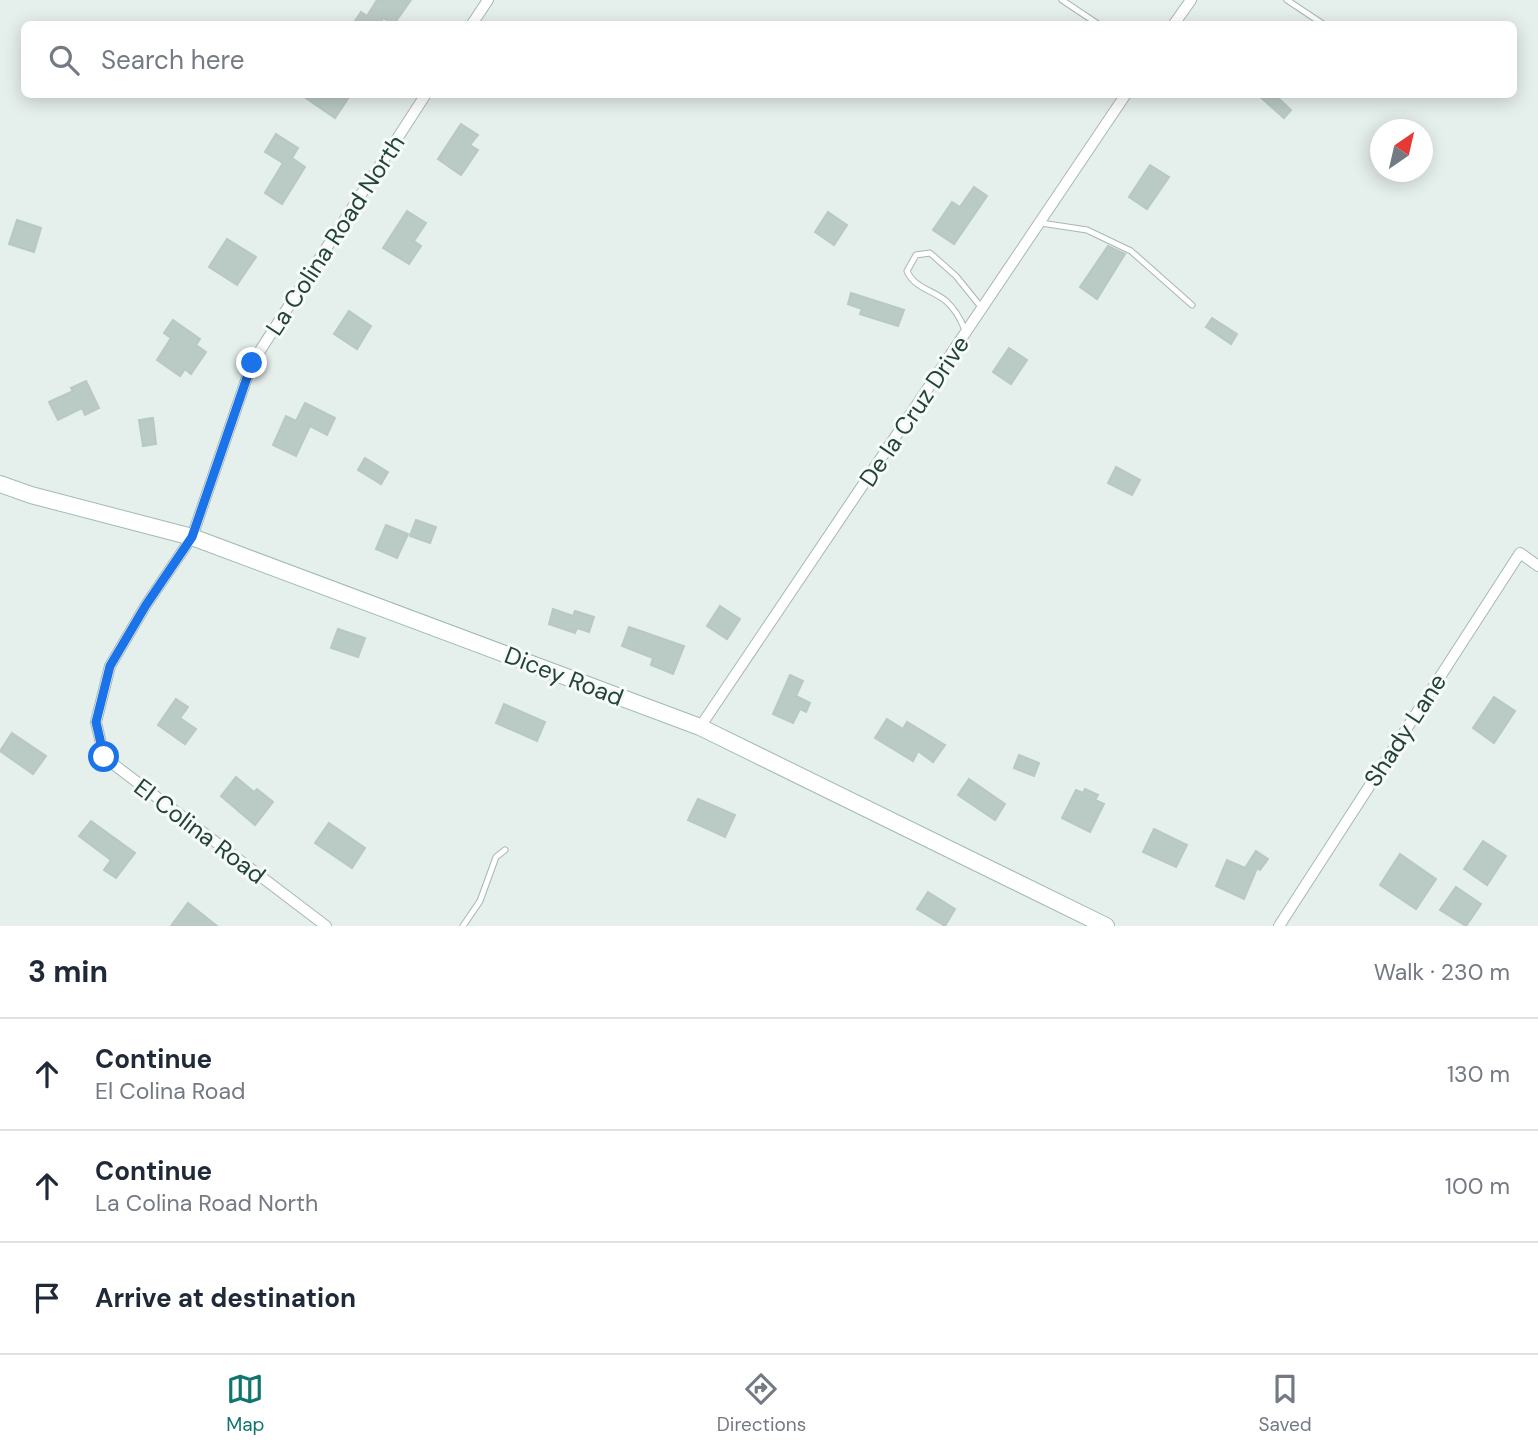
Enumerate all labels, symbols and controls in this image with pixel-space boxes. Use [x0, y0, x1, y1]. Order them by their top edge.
search box [21, 21, 1517, 98]
icon: search [45, 41, 83, 79]
text: Search here [101, 43, 244, 77]
north arrow [1370, 119, 1433, 182]
street label: La Colina Road North [259, 129, 411, 341]
street label: De la Cruz Drive [852, 330, 976, 492]
route end [236, 347, 267, 378]
street label: Dicey Road [500, 639, 628, 713]
street label: Shady Lane [1357, 668, 1453, 792]
route start [88, 741, 119, 772]
street label: El Colina Road [128, 771, 272, 891]
text: 3 min [28, 952, 108, 991]
text: Walk · 230 m [1374, 957, 1510, 987]
text: Continue [95, 1042, 212, 1076]
icon: ahead [28, 1055, 66, 1093]
text: 130 m [1447, 1059, 1510, 1089]
text: El Colina Road [95, 1076, 245, 1106]
text: Continue [95, 1154, 212, 1188]
icon: ahead [28, 1167, 66, 1205]
text: 100 m [1445, 1171, 1510, 1201]
text: La Colina Road North [95, 1188, 318, 1218]
icon: arrive [28, 1279, 66, 1317]
text: Arrive at destination [95, 1281, 356, 1315]
tab: Map [226, 1370, 264, 1437]
tab: Directions [717, 1370, 806, 1437]
tab: Saved [1259, 1370, 1312, 1437]

